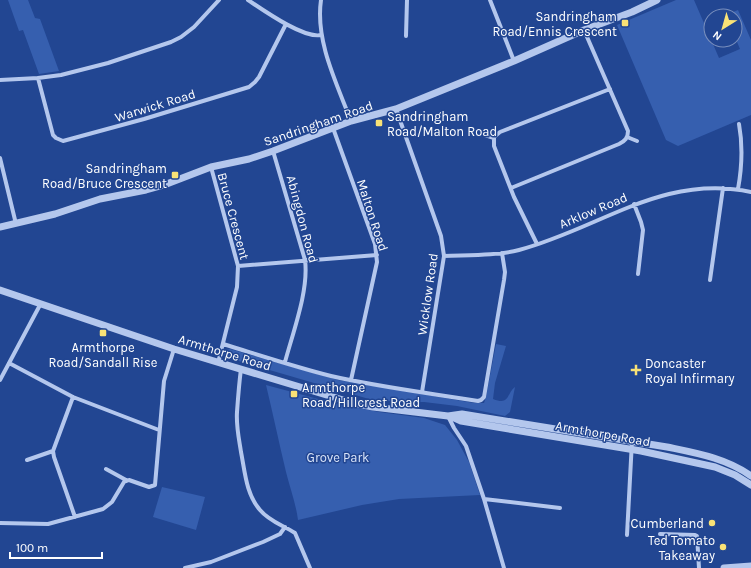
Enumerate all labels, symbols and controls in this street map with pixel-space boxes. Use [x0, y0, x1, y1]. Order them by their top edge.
north arrow [703, 8, 743, 48]
place label: Sandringham Road/Ennis Crescent [492, 9, 617, 39]
marker: Sandringham Road/Ennis Crescent [620, 18, 630, 28]
text: N [710, 28, 724, 43]
street label: Warwick Road [113, 86, 197, 125]
street label: Sandringham Road [262, 98, 375, 149]
place label: Sandringham Road/Malton Road [387, 109, 497, 139]
marker: Sandringham Road/Malton Road [374, 118, 384, 128]
place label: Sandringham Road/Bruce Crescent [42, 161, 167, 191]
marker: Sandringham Road/Bruce Crescent [170, 170, 180, 180]
street label: Bruce Crescent [215, 171, 252, 261]
street label: Abingdon Road [284, 174, 321, 264]
street label: Malton Road [354, 177, 391, 253]
street label: Arklow Road [557, 189, 630, 232]
street label: Wicklow Road [414, 252, 441, 336]
marker: Armthorpe Road/Sandall Rise [98, 328, 108, 338]
street label: Armthorpe Road [177, 331, 273, 374]
place label: Armthorpe Road/Sandall Rise [49, 340, 158, 370]
place label: Doncaster Royal Infirmary [645, 356, 735, 386]
marker: Doncaster Royal Infirmary [630, 364, 642, 376]
place label: Armthorpe Road/Hillcrest Road [302, 380, 420, 410]
marker: Armthorpe Road/Hillcrest Road [289, 389, 299, 399]
street label: Armthorpe Road [554, 418, 652, 449]
park label: Grove Park [307, 450, 369, 465]
place label: Cumberland [631, 516, 704, 531]
marker: Cumberland [707, 518, 717, 528]
place label: Ted Tomato Takeaway [648, 533, 715, 563]
scale bar [10, 534, 102, 560]
text: 100 m [16, 541, 48, 555]
marker: Ted Tomato Takeaway [718, 542, 728, 552]

